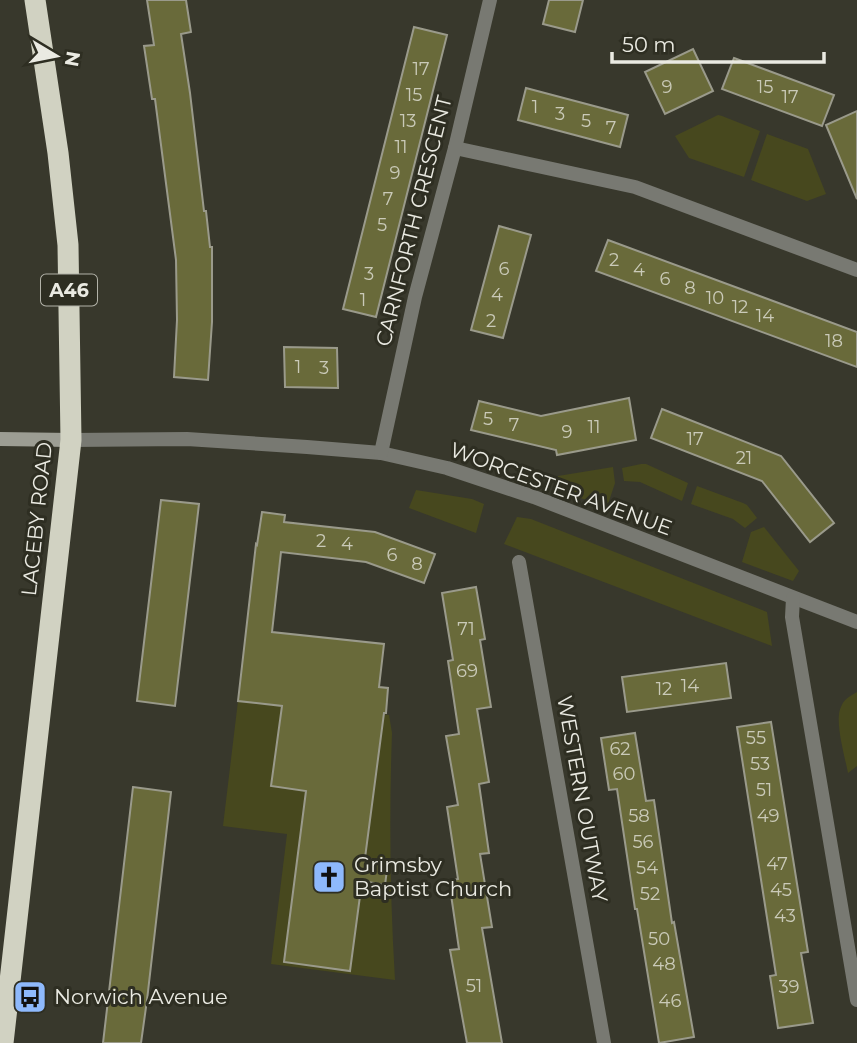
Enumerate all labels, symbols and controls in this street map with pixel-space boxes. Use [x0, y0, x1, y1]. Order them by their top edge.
north arrow [21, 21, 91, 91]
scale bar [612, 21, 824, 65]
text: 50 m [622, 32, 676, 57]
text: N [60, 49, 85, 68]
house number: 17 [412, 58, 430, 80]
house number: 9 [662, 76, 673, 98]
house number: 15 [757, 76, 773, 98]
house number: 15 [406, 84, 422, 106]
house number: 17 [781, 86, 799, 108]
street label: CARNFORTH CRESCENT [370, 93, 457, 349]
house number: 1 [532, 96, 538, 118]
house number: 3 [555, 103, 565, 125]
house number: 13 [400, 110, 416, 132]
house number: 5 [581, 110, 591, 132]
house number: 7 [606, 117, 616, 139]
house number: 11 [395, 136, 408, 158]
house number: 9 [390, 162, 401, 184]
house number: 7 [383, 188, 393, 210]
house number: 5 [377, 214, 387, 236]
house number: 2 [609, 249, 619, 271]
house number: 6 [499, 258, 510, 280]
house number: 4 [633, 259, 645, 281]
house number: 3 [364, 263, 374, 285]
house number: 6 [660, 268, 671, 290]
road number: A46 [41, 274, 97, 306]
house number: 8 [684, 277, 696, 299]
house number: 4 [491, 284, 503, 306]
house number: 10 [706, 287, 724, 309]
house number: 1 [360, 289, 366, 311]
house number: 12 [732, 296, 748, 318]
house number: 14 [756, 305, 774, 327]
house number: 2 [486, 310, 496, 332]
house number: 18 [825, 330, 843, 352]
house number: 1 [295, 356, 301, 378]
house number: 3 [319, 357, 329, 379]
house number: 5 [483, 408, 493, 430]
house number: 7 [509, 414, 519, 436]
house number: 11 [588, 416, 601, 438]
house number: 9 [562, 421, 573, 443]
house number: 17 [686, 428, 704, 450]
street label: WORCESTER AVENUE [447, 437, 676, 540]
street label: LACEBY ROAD [16, 441, 57, 597]
house number: 21 [736, 447, 752, 469]
house number: 2 [316, 530, 326, 552]
house number: 4 [341, 533, 353, 555]
house number: 6 [387, 544, 398, 566]
house number: 8 [411, 553, 423, 575]
house number: 71 [457, 618, 475, 640]
house number: 69 [456, 660, 478, 682]
house number: 14 [681, 675, 699, 697]
house number: 12 [656, 678, 672, 700]
street label: WESTERN OUTWAY [552, 694, 613, 905]
house number: 55 [746, 727, 766, 749]
house number: 62 [609, 738, 631, 760]
house number: 53 [750, 753, 770, 775]
house number: 60 [613, 763, 635, 785]
house number: 51 [756, 779, 772, 801]
house number: 58 [628, 805, 650, 827]
house number: 49 [757, 805, 779, 827]
house number: 56 [632, 831, 654, 853]
place label: Grimsby Baptist Church [354, 852, 512, 901]
house number: 47 [766, 853, 788, 875]
house number: 54 [636, 857, 658, 879]
church icon: Grimsby Baptist Church [310, 858, 348, 896]
house number: 45 [770, 879, 792, 901]
house number: 52 [640, 883, 660, 905]
house number: 43 [774, 905, 796, 927]
house number: 50 [648, 928, 670, 950]
house number: 48 [652, 953, 676, 975]
house number: 51 [466, 975, 482, 997]
house number: 39 [778, 976, 800, 998]
bus stop icon: Norwich Avenue [11, 978, 49, 1016]
place label: Norwich Avenue [54, 984, 228, 1009]
house number: 46 [659, 990, 681, 1012]

